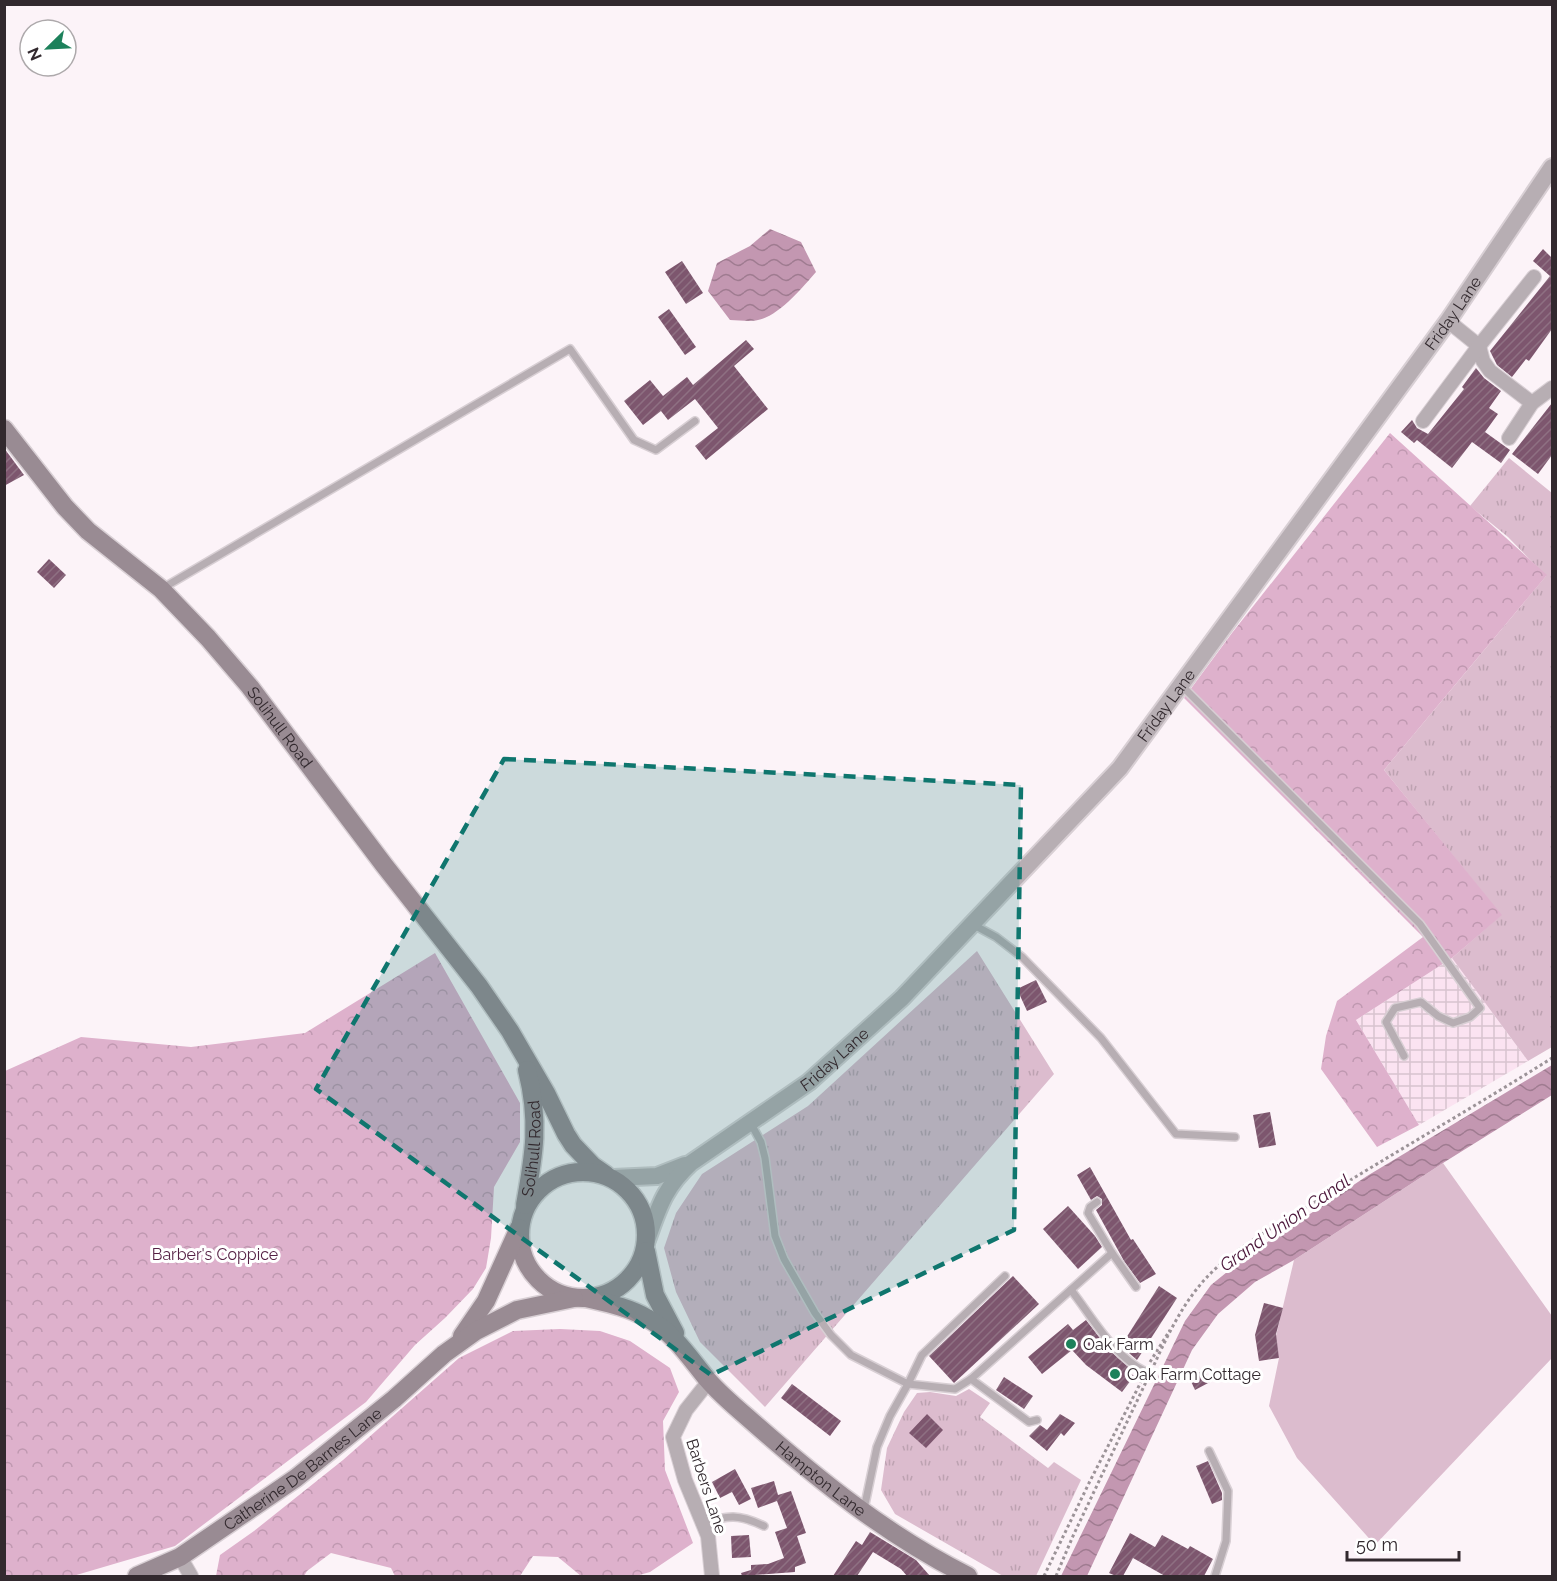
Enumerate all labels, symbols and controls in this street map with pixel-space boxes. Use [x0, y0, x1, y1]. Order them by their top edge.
north arrow [18, 18, 78, 78]
text: N [24, 44, 46, 63]
street label: Friday Lane [1421, 273, 1485, 354]
street label: Friday Lane [1133, 665, 1199, 746]
street label: Solihull Road [243, 683, 316, 772]
street label: Friday Lane [797, 1024, 873, 1095]
street label: Solihull Road [518, 1099, 545, 1198]
water label: Grand Union Canal [1216, 1170, 1354, 1275]
park label: Barber's Coppice [152, 1245, 278, 1264]
place label: Oak Farm [1083, 1335, 1154, 1354]
marker: Oak Farm [1064, 1337, 1078, 1351]
place label: Oak Farm Cottage [1127, 1365, 1261, 1384]
marker: Oak Farm Cottage [1108, 1367, 1122, 1381]
street label: Catherine De Barnes Lane [220, 1404, 386, 1535]
street label: Barbers Lane [682, 1436, 731, 1536]
street label: Hampton Lane [772, 1437, 869, 1521]
scale bar [1347, 1524, 1460, 1562]
text: 50 m [1356, 1534, 1398, 1555]

